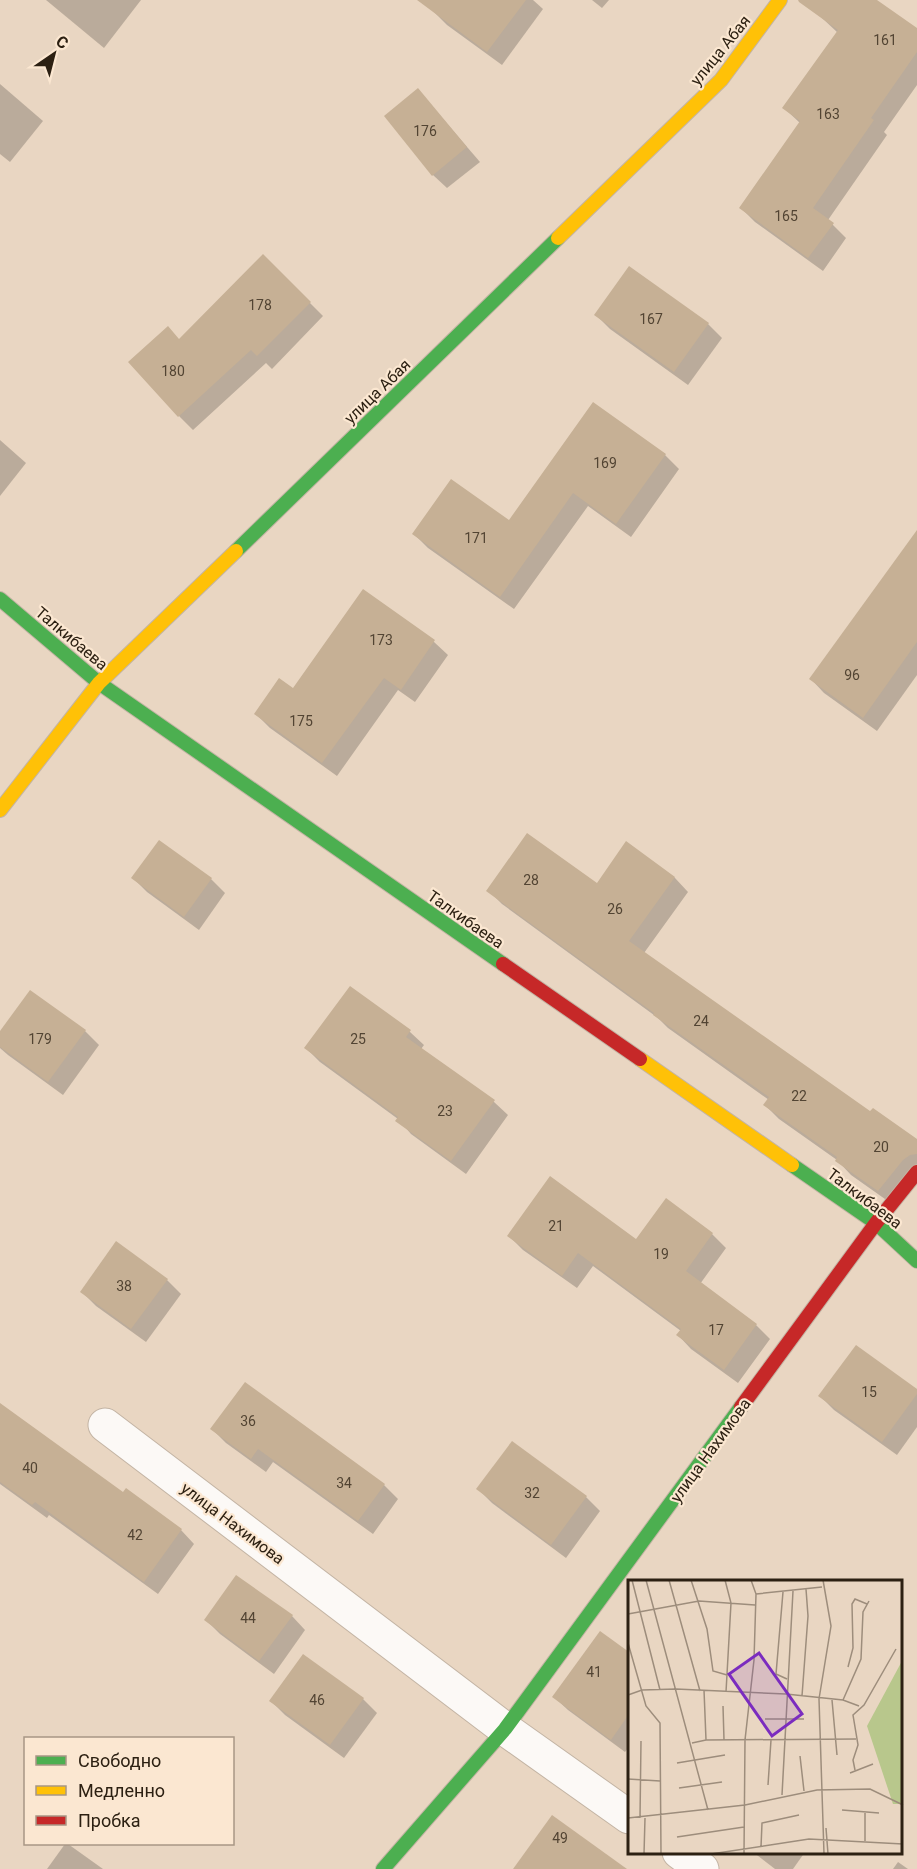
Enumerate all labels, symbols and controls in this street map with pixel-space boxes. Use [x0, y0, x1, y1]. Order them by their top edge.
street label: улица Абая [686, 11, 754, 89]
north arrow [24, 24, 84, 84]
text: С [53, 31, 72, 53]
house number: 161 [873, 32, 897, 48]
house number: 163 [816, 106, 840, 122]
house number: 176 [413, 123, 437, 139]
house number: 165 [774, 208, 798, 224]
house number: 178 [248, 297, 272, 313]
house number: 167 [639, 311, 663, 327]
street label: улица Абая [340, 355, 414, 428]
house number: 180 [161, 363, 185, 379]
house number: 169 [593, 455, 617, 471]
house number: 171 [464, 530, 488, 546]
street label: Талкибаева [32, 603, 112, 674]
house number: 173 [369, 632, 393, 648]
house number: 96 [844, 667, 860, 683]
house number: 175 [289, 713, 313, 729]
house number: 28 [523, 872, 539, 888]
street label: Талкибаева [424, 886, 507, 953]
house number: 26 [607, 901, 623, 917]
house number: 24 [693, 1013, 709, 1029]
house number: 179 [28, 1031, 52, 1047]
house number: 25 [350, 1031, 366, 1047]
house number: 22 [791, 1088, 807, 1104]
house number: 23 [437, 1103, 453, 1119]
house number: 20 [873, 1139, 889, 1155]
street label: Талкибаева [824, 1164, 906, 1233]
house number: 21 [548, 1218, 564, 1234]
house number: 19 [653, 1246, 669, 1262]
house number: 38 [116, 1278, 132, 1294]
house number: 17 [708, 1322, 724, 1338]
house number: 15 [861, 1384, 877, 1400]
street label: улица Нахимова [666, 1395, 755, 1506]
house number: 36 [240, 1413, 256, 1429]
house number: 40 [22, 1460, 38, 1476]
house number: 34 [336, 1475, 352, 1491]
street label: улица Нахимова [177, 1478, 288, 1568]
house number: 32 [524, 1485, 540, 1501]
house number: 42 [127, 1527, 143, 1543]
inset map [628, 1580, 902, 1854]
house number: 44 [240, 1610, 256, 1626]
house number: 41 [586, 1664, 602, 1680]
house number: 46 [309, 1692, 325, 1708]
legend [24, 1737, 234, 1845]
text: Свободно [78, 1750, 161, 1771]
text: Медленно [78, 1780, 165, 1801]
text: Пробка [78, 1810, 141, 1831]
house number: 49 [552, 1830, 568, 1846]

